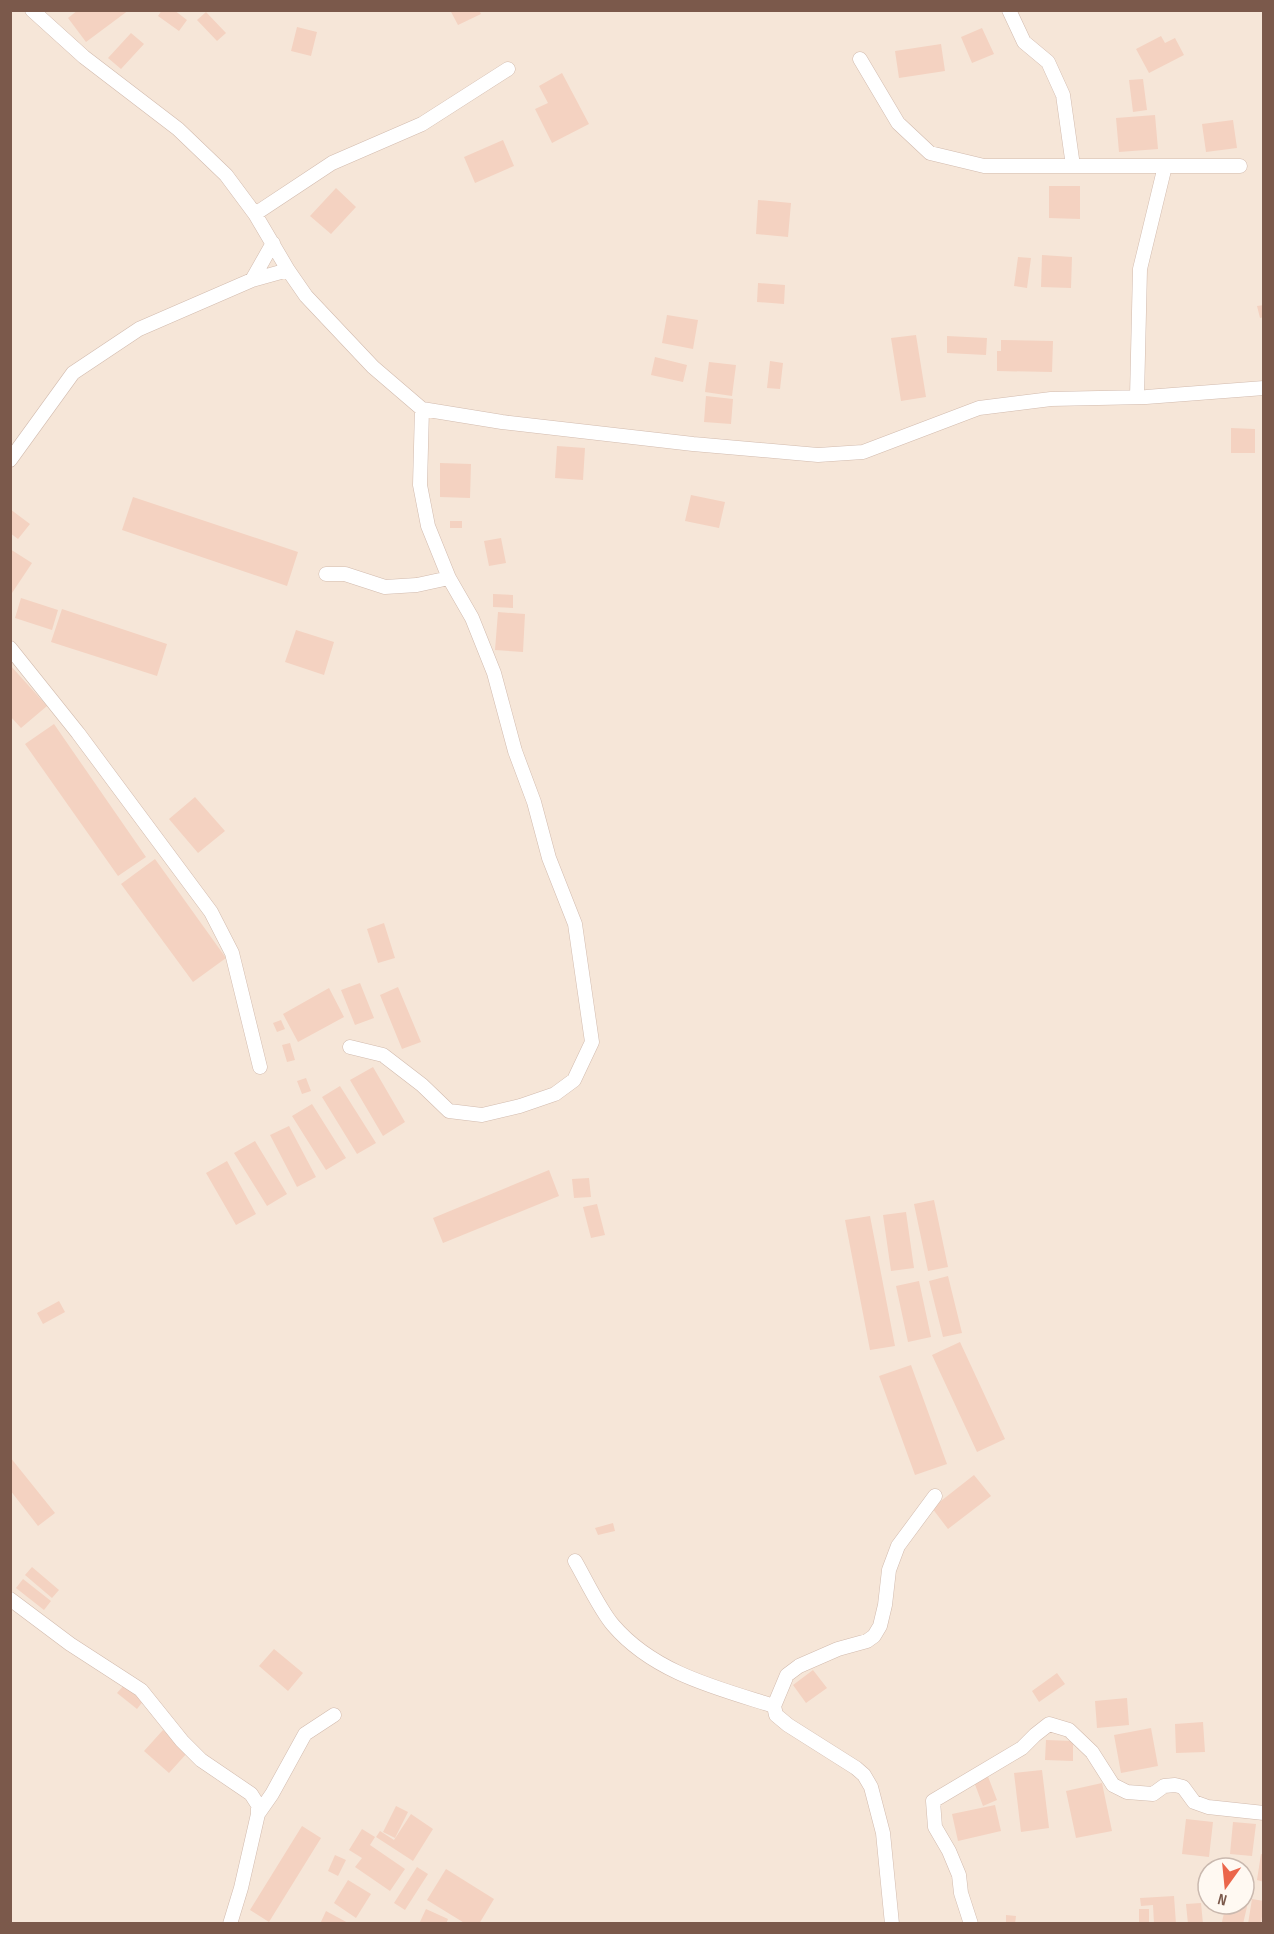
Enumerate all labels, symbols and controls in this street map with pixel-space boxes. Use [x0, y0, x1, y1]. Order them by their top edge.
north arrow [1196, 1856, 1256, 1916]
text: N [1216, 1889, 1229, 1909]

